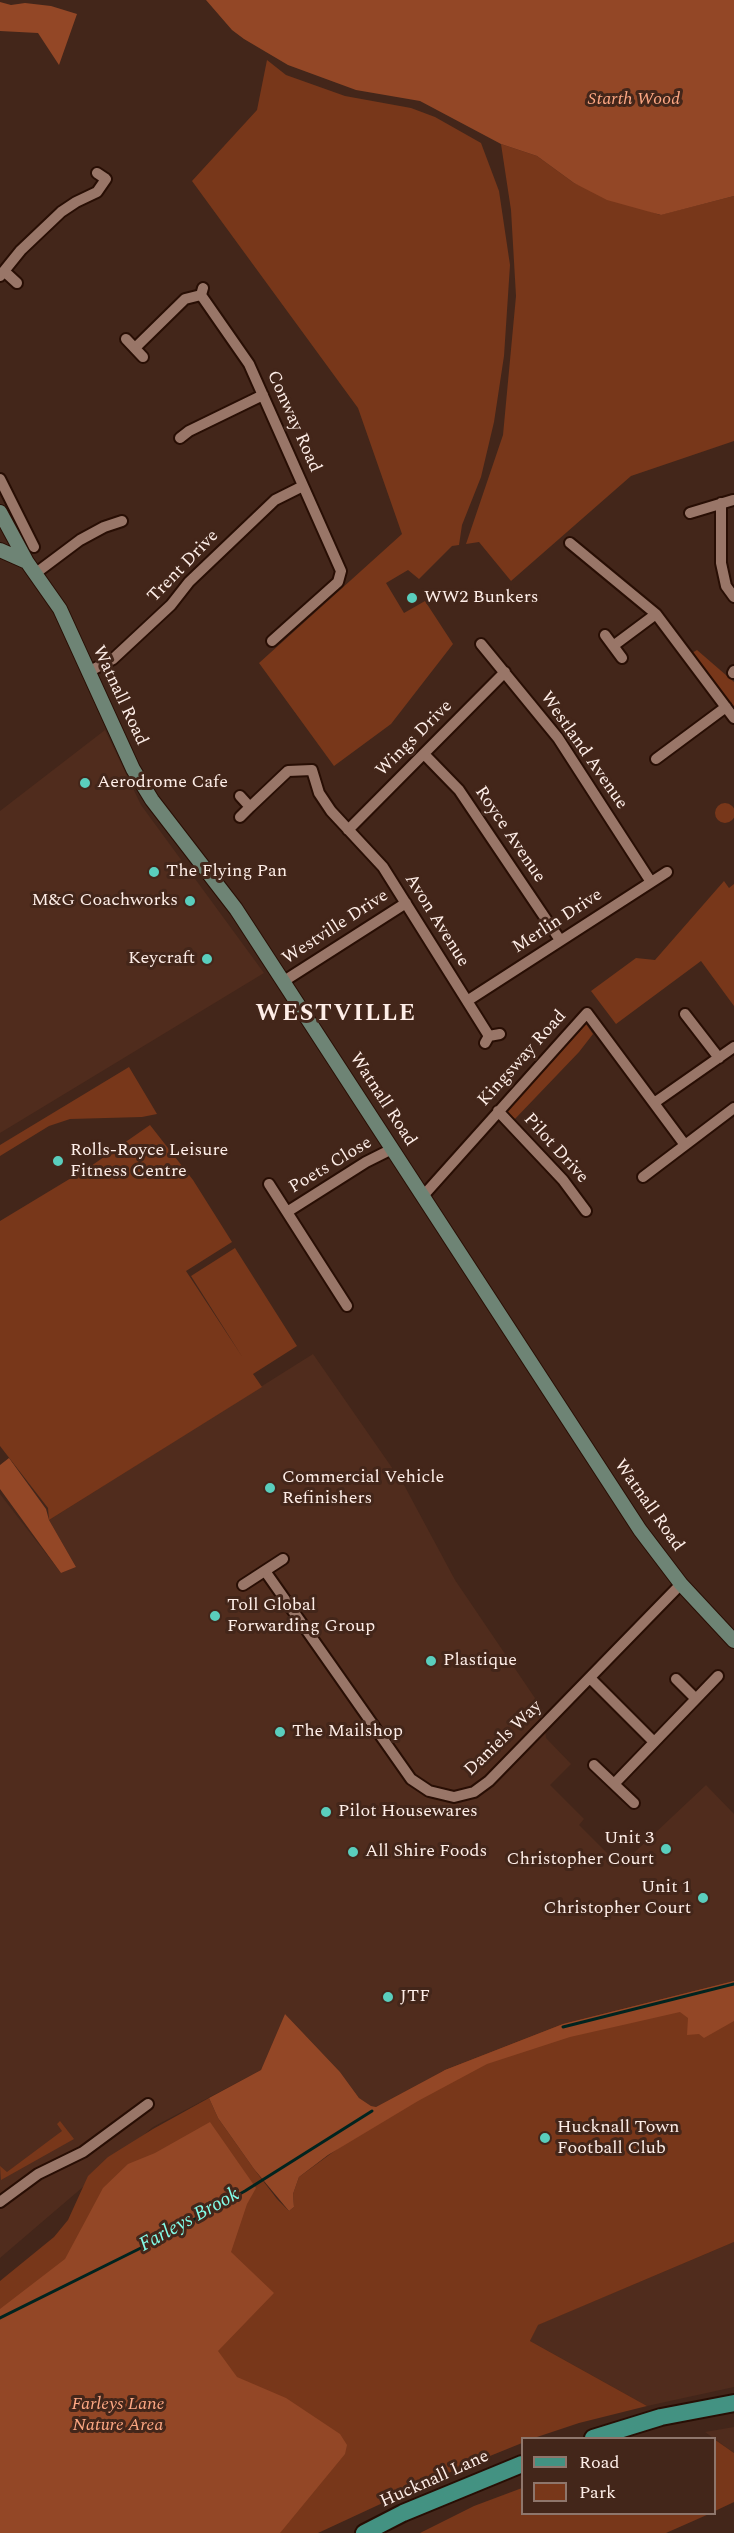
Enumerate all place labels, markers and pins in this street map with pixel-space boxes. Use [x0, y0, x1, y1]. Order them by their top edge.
place label: WW2 Bunkers [424, 587, 539, 609]
marker: WW2 Bunkers [405, 591, 419, 605]
place label: Aerodrome Cafe [97, 772, 228, 794]
marker: Aerodrome Cafe [78, 776, 92, 790]
place label: The Flying Pan [166, 861, 287, 883]
marker: The Flying Pan [147, 865, 161, 879]
place label: M&G Coachworks [31, 890, 178, 912]
marker: M&G Coachworks [183, 894, 197, 908]
place label: Keycraft [128, 948, 195, 970]
marker: Keycraft [200, 952, 214, 966]
place label: Rolls-Royce Leisure Fitness Centre [70, 1140, 228, 1182]
marker: Rolls-Royce Leisure Fitness Centre [51, 1154, 65, 1168]
place label: Commercial Vehicle Refinishers [282, 1467, 444, 1510]
marker: Commercial Vehicle Refinishers [263, 1481, 277, 1495]
place label: Toll Global Forwarding Group [227, 1595, 375, 1638]
marker: Toll Global Forwarding Group [208, 1609, 222, 1623]
place label: Plastique [443, 1650, 517, 1672]
marker: Plastique [424, 1654, 438, 1668]
place label: The Mailshop [292, 1721, 403, 1743]
marker: The Mailshop [273, 1725, 287, 1739]
place label: Pilot Housewares [338, 1801, 478, 1823]
marker: Pilot Housewares [319, 1805, 333, 1819]
place label: Unit 3 Christopher Court [507, 1828, 654, 1870]
place label: All Shire Foods [365, 1841, 487, 1863]
marker: Unit 3 Christopher Court [659, 1842, 673, 1856]
marker: All Shire Foods [346, 1845, 360, 1859]
place label: Unit 1 Christopher Court [544, 1877, 691, 1920]
marker: Unit 1 Christopher Court [696, 1891, 710, 1905]
place label: JTF [400, 1986, 430, 2008]
marker: JTF [381, 1990, 395, 2004]
place label: Hucknall Town Football Club [557, 2117, 680, 2160]
marker: Hucknall Town Football Club [538, 2131, 552, 2145]

